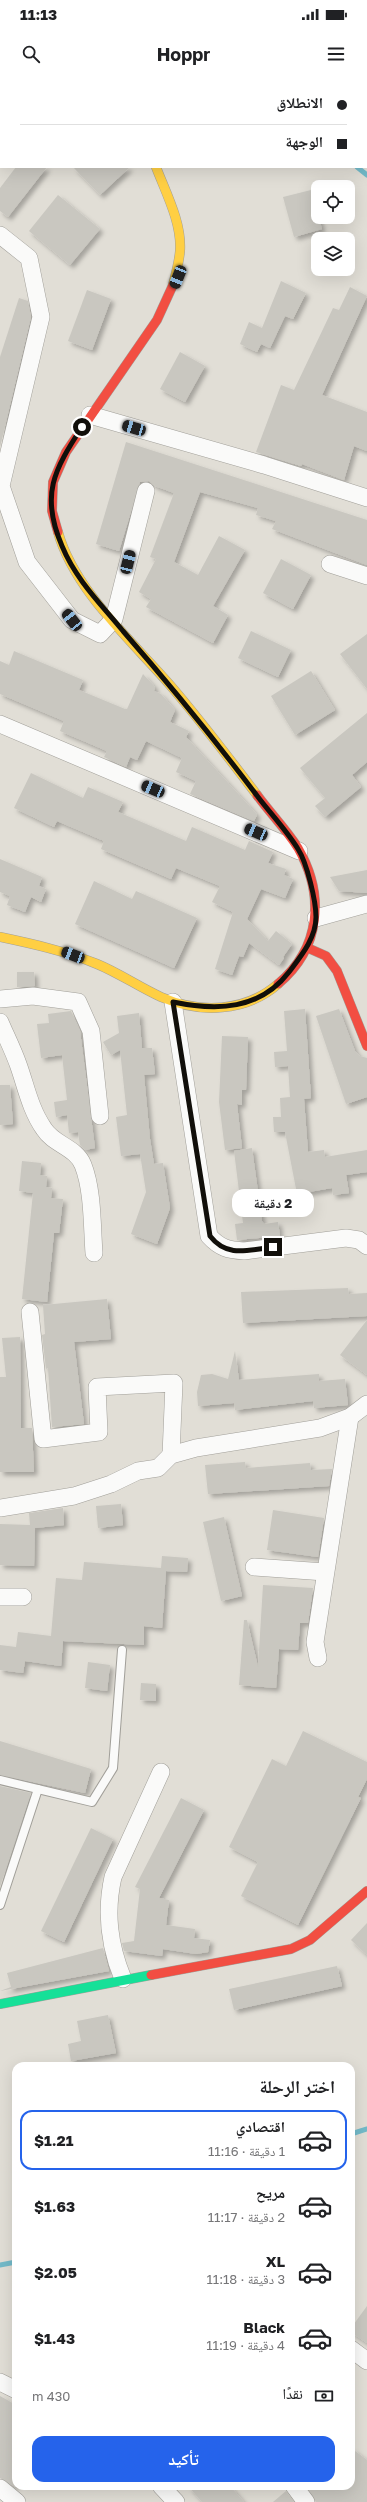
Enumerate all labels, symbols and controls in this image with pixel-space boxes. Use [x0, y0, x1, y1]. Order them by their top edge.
text: 11:13 [20, 5, 57, 23]
icon: search [20, 43, 42, 65]
text: Hoppr [157, 43, 210, 65]
icon: menu [325, 43, 347, 65]
text: الانطلاق [277, 93, 323, 111]
text: الوجهة [285, 132, 323, 150]
map controls [311, 180, 355, 276]
button: locate [311, 180, 355, 224]
button: layers [311, 232, 355, 276]
car [168, 264, 188, 290]
route start [73, 418, 91, 436]
car [121, 419, 147, 437]
car [119, 549, 137, 575]
car [60, 607, 84, 633]
car [140, 779, 166, 799]
car [243, 822, 269, 842]
car [60, 945, 86, 965]
callout: 2 دقيقة [232, 1189, 314, 1217]
text: 2 دقيقة [254, 1195, 292, 1211]
route end [264, 1238, 282, 1256]
text: اختر الرحلة [260, 2075, 335, 2097]
text: اقتصادي [236, 2117, 285, 2135]
icon: car [297, 2122, 333, 2158]
text: $1.21 [34, 2131, 73, 2149]
text: 1 دقيقة · 11:16 [208, 2143, 285, 2159]
text: مريح [256, 2183, 285, 2201]
icon: car [297, 2188, 333, 2224]
text: $1.63 [34, 2197, 75, 2215]
text: 2 دقيقة · 11:17 [208, 2209, 285, 2225]
text: XL [266, 2252, 285, 2270]
icon: car [297, 2254, 333, 2290]
text: $2.05 [34, 2263, 77, 2281]
text: 3 دقيقة · 11:18 [207, 2271, 285, 2287]
text: Black [243, 2318, 285, 2336]
icon: car [297, 2320, 333, 2356]
text: $1.43 [34, 2329, 75, 2347]
text: 4 دقيقة · 11:19 [206, 2337, 285, 2353]
text: نقدًا [282, 2384, 303, 2402]
icon: cash [313, 2385, 335, 2407]
text: 430 m [32, 2388, 70, 2404]
button: تأكيد [32, 2436, 335, 2482]

